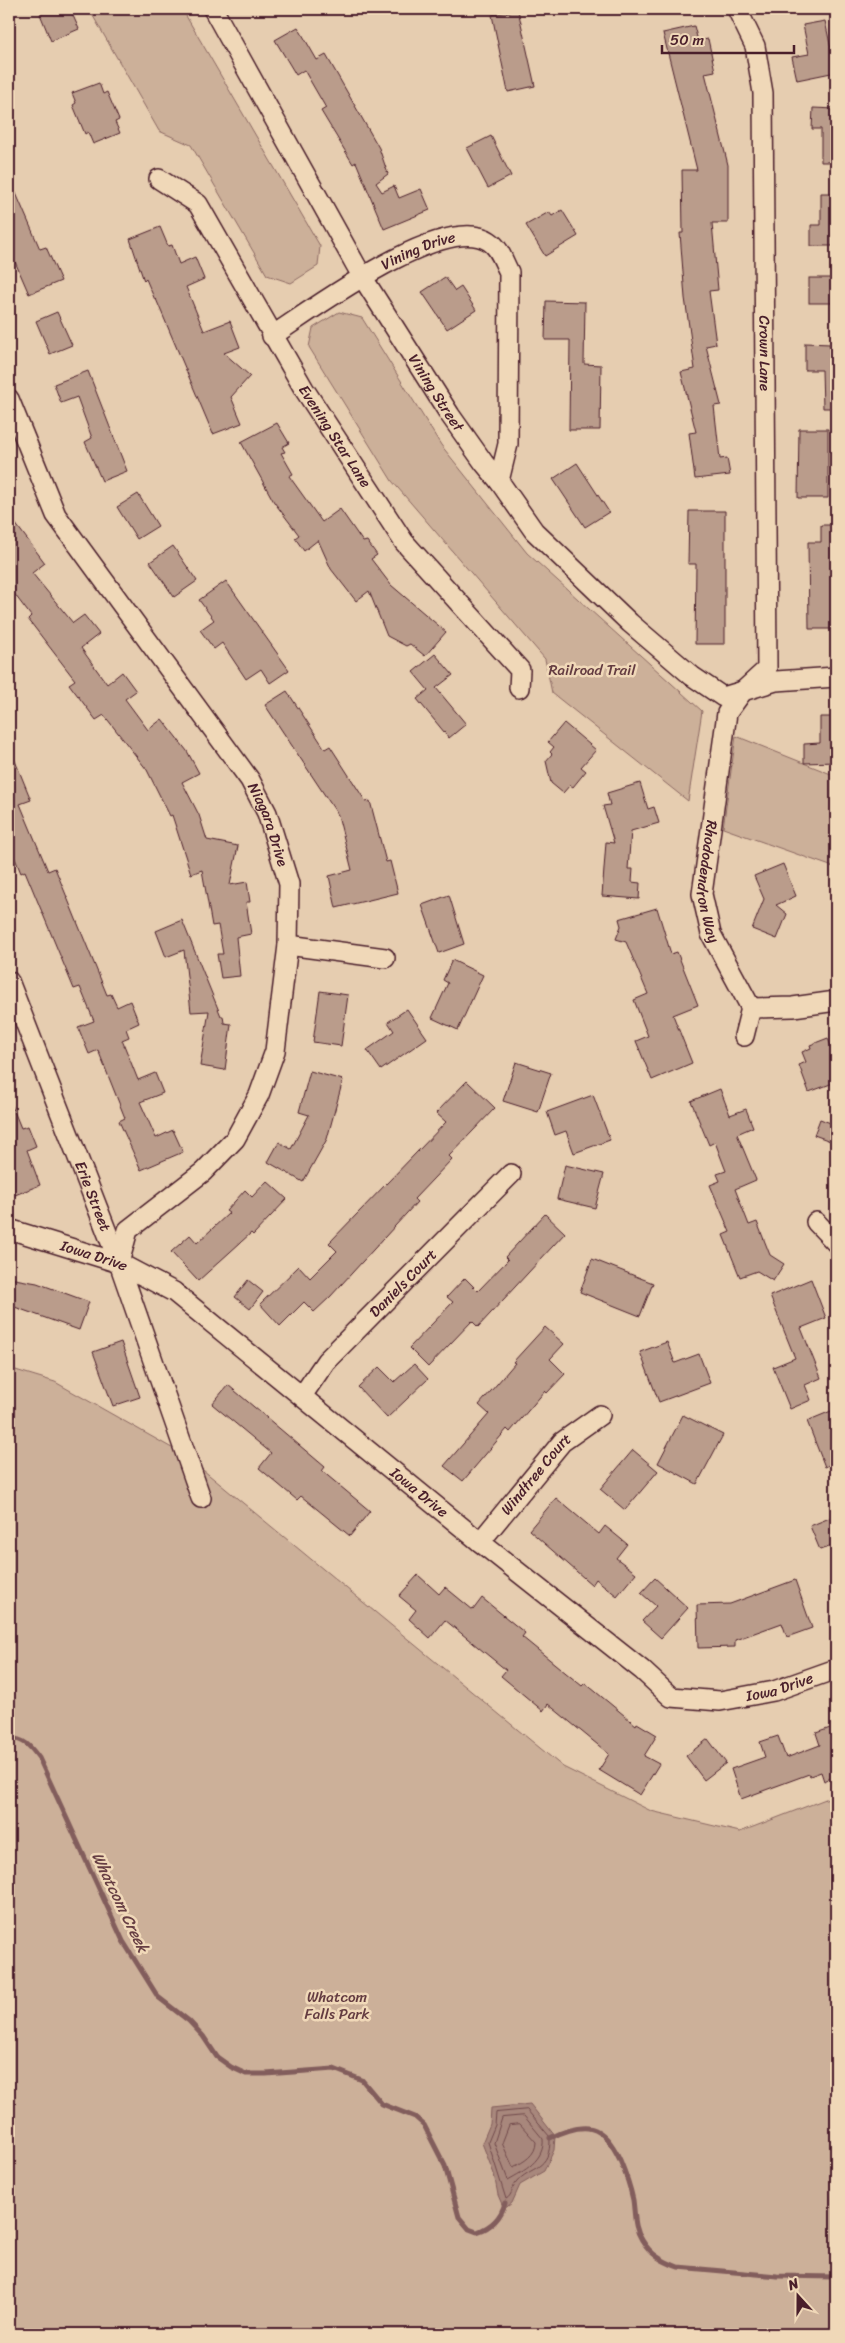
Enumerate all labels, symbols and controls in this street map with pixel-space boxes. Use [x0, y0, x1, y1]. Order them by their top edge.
scale bar [662, 22, 795, 54]
text: 50 m [670, 27, 705, 53]
street label: Vining Drive [376, 224, 458, 277]
street label: Crown Lane [752, 315, 778, 391]
street label: Vining Street [401, 348, 472, 438]
street label: Evening Star Lane [292, 379, 378, 493]
park label: Railroad Trail [548, 657, 636, 683]
street label: Niagara Drive [240, 778, 296, 870]
street label: Rhododendron Way [689, 819, 727, 948]
street label: Erie Street [67, 1157, 119, 1236]
street label: Iowa Drive [56, 1232, 133, 1279]
street label: Daniels Court [363, 1242, 444, 1324]
street label: Windtree Court [494, 1426, 577, 1521]
street label: Iowa Drive [383, 1460, 455, 1525]
street label: Iowa Drive [743, 1665, 817, 1709]
water label: Whatcom Creek [84, 1847, 158, 1959]
park label: Whatcom Falls Park [305, 1984, 369, 2027]
north arrow [772, 2270, 822, 2320]
text: N [784, 2271, 803, 2298]

